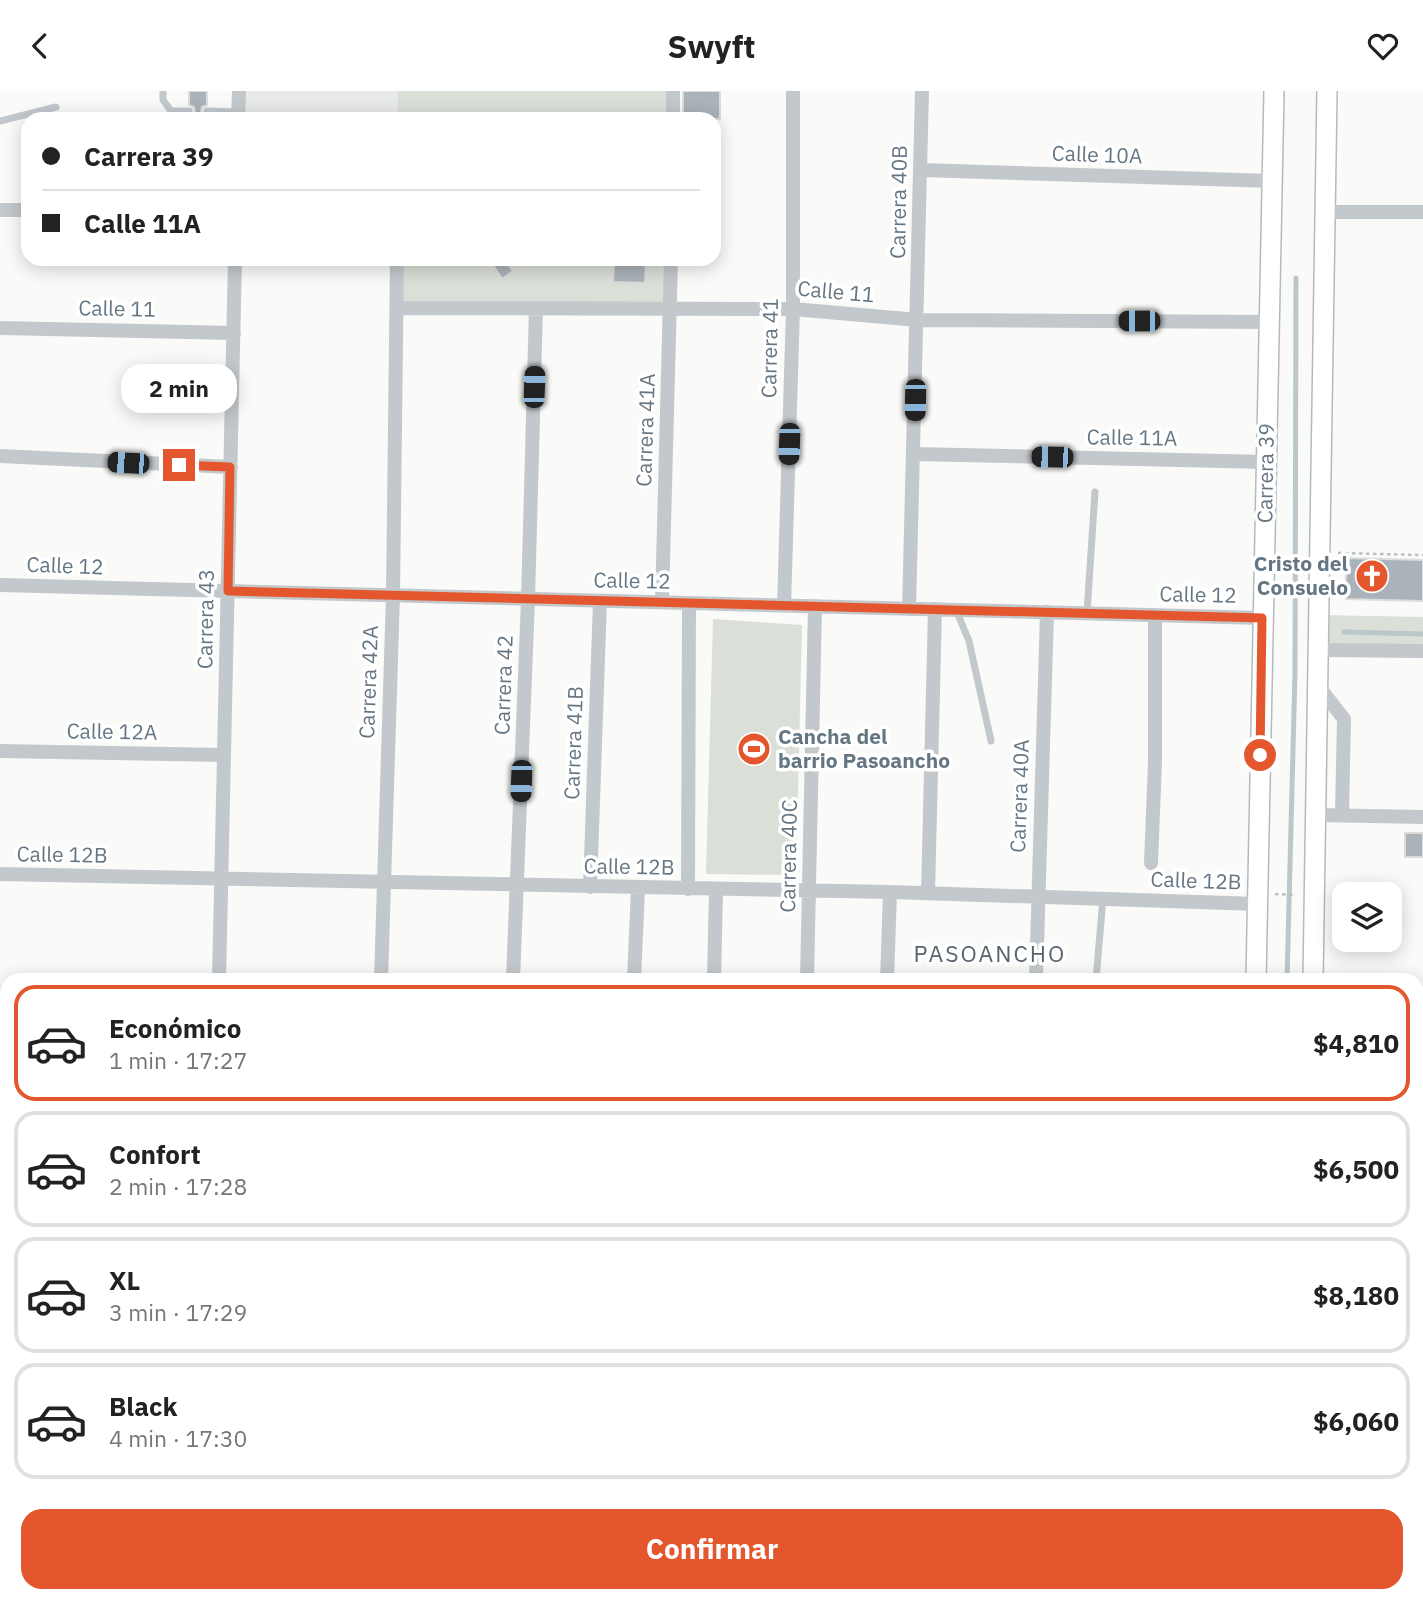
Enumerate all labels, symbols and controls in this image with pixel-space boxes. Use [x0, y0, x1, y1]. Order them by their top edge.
text: Swyft [667, 25, 756, 67]
icon: back [21, 27, 59, 65]
icon: heart [1364, 27, 1402, 65]
street label: Calle 10A [1051, 138, 1143, 170]
text: Carrera 39 [84, 139, 213, 173]
street label: Carrera 40B [883, 145, 913, 259]
text: Calle 11A [84, 206, 201, 240]
street label: Calle 11 [796, 274, 876, 308]
street label: Calle 11 [78, 293, 156, 323]
street label: Carrera 41 [754, 298, 784, 398]
car [1119, 311, 1161, 332]
callout: 2 min [121, 363, 237, 413]
car [523, 366, 546, 408]
text: 2 min [149, 373, 209, 403]
street label: Carrera 41A [629, 373, 661, 487]
car [905, 379, 926, 421]
street label: Calle 11A [1086, 422, 1178, 452]
car [778, 423, 801, 465]
street label: Carrera 39 [1250, 423, 1280, 523]
car [1031, 446, 1074, 468]
route end [163, 449, 195, 481]
car [107, 451, 150, 475]
place label: Cristo del Consuelo [1254, 549, 1348, 601]
street label: Calle 12 [26, 550, 104, 580]
church icon: Cristo del Consuelo [1353, 557, 1391, 595]
street label: Calle 12 [593, 565, 671, 595]
street label: Carrera 43 [190, 569, 220, 669]
street label: Calle 12 [1159, 579, 1237, 609]
street label: Carrera 42A [352, 625, 384, 739]
street label: Carrera 42 [487, 634, 519, 735]
street label: Carrera 41B [557, 686, 589, 800]
street label: Calle 12A [66, 716, 158, 746]
place label: Cancha del barrio Pasoancho [778, 722, 950, 774]
sports icon: Cancha del barrio Pasoancho [735, 730, 773, 768]
street label: Carrera 40A [1003, 739, 1035, 853]
route start [1244, 739, 1276, 771]
car [510, 760, 533, 802]
street label: Carrera 40C [773, 799, 803, 913]
street label: Calle 12B [16, 839, 108, 869]
street label: Calle 12B [583, 851, 675, 881]
street label: Calle 12B [1150, 864, 1242, 896]
map controls [1332, 882, 1402, 952]
button: layers [1332, 882, 1402, 952]
district label: PASOANCHO [914, 938, 1066, 968]
text: Económico [109, 1011, 241, 1045]
icon: car [25, 1012, 88, 1075]
text: $4,810 [1313, 1026, 1399, 1060]
text: 1 min · 17:27 [109, 1045, 247, 1075]
text: Confort [109, 1137, 201, 1171]
icon: car [25, 1138, 88, 1201]
text: $6,500 [1313, 1152, 1399, 1186]
text: 2 min · 17:28 [109, 1171, 247, 1201]
text: XL [109, 1263, 140, 1297]
icon: car [25, 1264, 88, 1327]
text: $8,180 [1313, 1278, 1399, 1312]
text: 3 min · 17:29 [109, 1297, 247, 1327]
text: Black [109, 1389, 177, 1423]
icon: car [25, 1390, 88, 1453]
text: $6,060 [1313, 1404, 1399, 1438]
text: 4 min · 17:30 [109, 1423, 247, 1453]
button: Confirmar [21, 1509, 1403, 1589]

